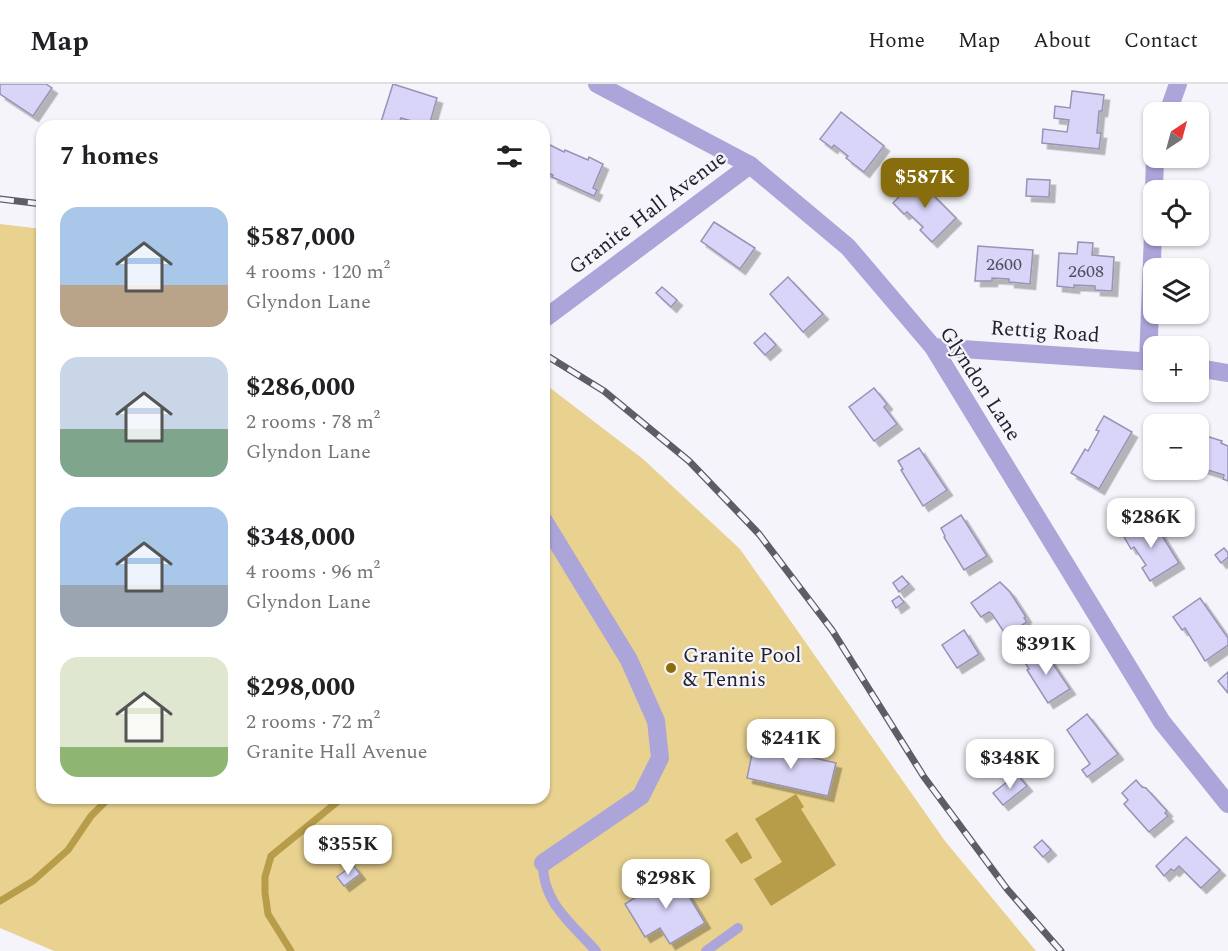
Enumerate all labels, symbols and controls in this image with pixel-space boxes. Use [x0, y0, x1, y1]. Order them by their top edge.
text: Map [30, 20, 89, 63]
text: Home [868, 25, 925, 57]
text: Map [958, 25, 1000, 57]
text: About [1033, 25, 1091, 57]
text: Contact [1124, 25, 1198, 57]
north arrow [1143, 102, 1209, 168]
map controls [1143, 102, 1209, 480]
text: 7 homes [60, 136, 159, 176]
icon: filters [493, 140, 526, 173]
street label: Granite Hall Avenue [562, 143, 734, 283]
pin: $587K [883, 158, 967, 209]
text: $587K [895, 162, 955, 192]
button: locate [1143, 180, 1209, 246]
text: $587,000 [246, 217, 355, 257]
icon: home [108, 231, 180, 303]
house number: 2600 [986, 251, 1022, 278]
text: 4 rooms · 120 m² [246, 257, 390, 287]
house number: 2608 [1068, 258, 1104, 285]
button: layers [1143, 258, 1209, 324]
text: Glyndon Lane [246, 287, 371, 317]
street label: Rettig Road [989, 312, 1101, 352]
street label: Glyndon Lane [931, 320, 1029, 448]
button: + [1143, 336, 1209, 402]
text: $286,000 [246, 367, 355, 407]
icon: home [108, 381, 180, 453]
text: 2 rooms · 78 m² [246, 407, 380, 437]
button: − [1143, 414, 1209, 480]
text: Glyndon Lane [246, 437, 371, 467]
pin: $286K [1109, 498, 1193, 549]
text: $286K [1121, 502, 1181, 532]
text: $348,000 [246, 517, 355, 557]
icon: home [108, 531, 180, 603]
text: 4 rooms · 96 m² [246, 557, 380, 587]
text: Glyndon Lane [246, 587, 371, 617]
pin: $391K [1004, 625, 1088, 676]
text: $391K [1016, 629, 1076, 659]
place label: Granite Pool & Tennis [683, 640, 801, 696]
marker: Granite Pool & Tennis [664, 661, 678, 675]
text: $298,000 [246, 667, 355, 707]
icon: home [108, 681, 180, 753]
text: 2 rooms · 72 m² [246, 707, 380, 737]
pin: $241K [749, 719, 833, 770]
text: $241K [761, 723, 821, 753]
text: Granite Hall Avenue [246, 737, 428, 767]
pin: $348K [968, 739, 1052, 790]
text: $348K [980, 743, 1040, 773]
pin: $355K [306, 825, 390, 876]
text: $355K [318, 829, 378, 859]
pin: $298K [624, 859, 708, 910]
text: $298K [636, 863, 696, 893]

